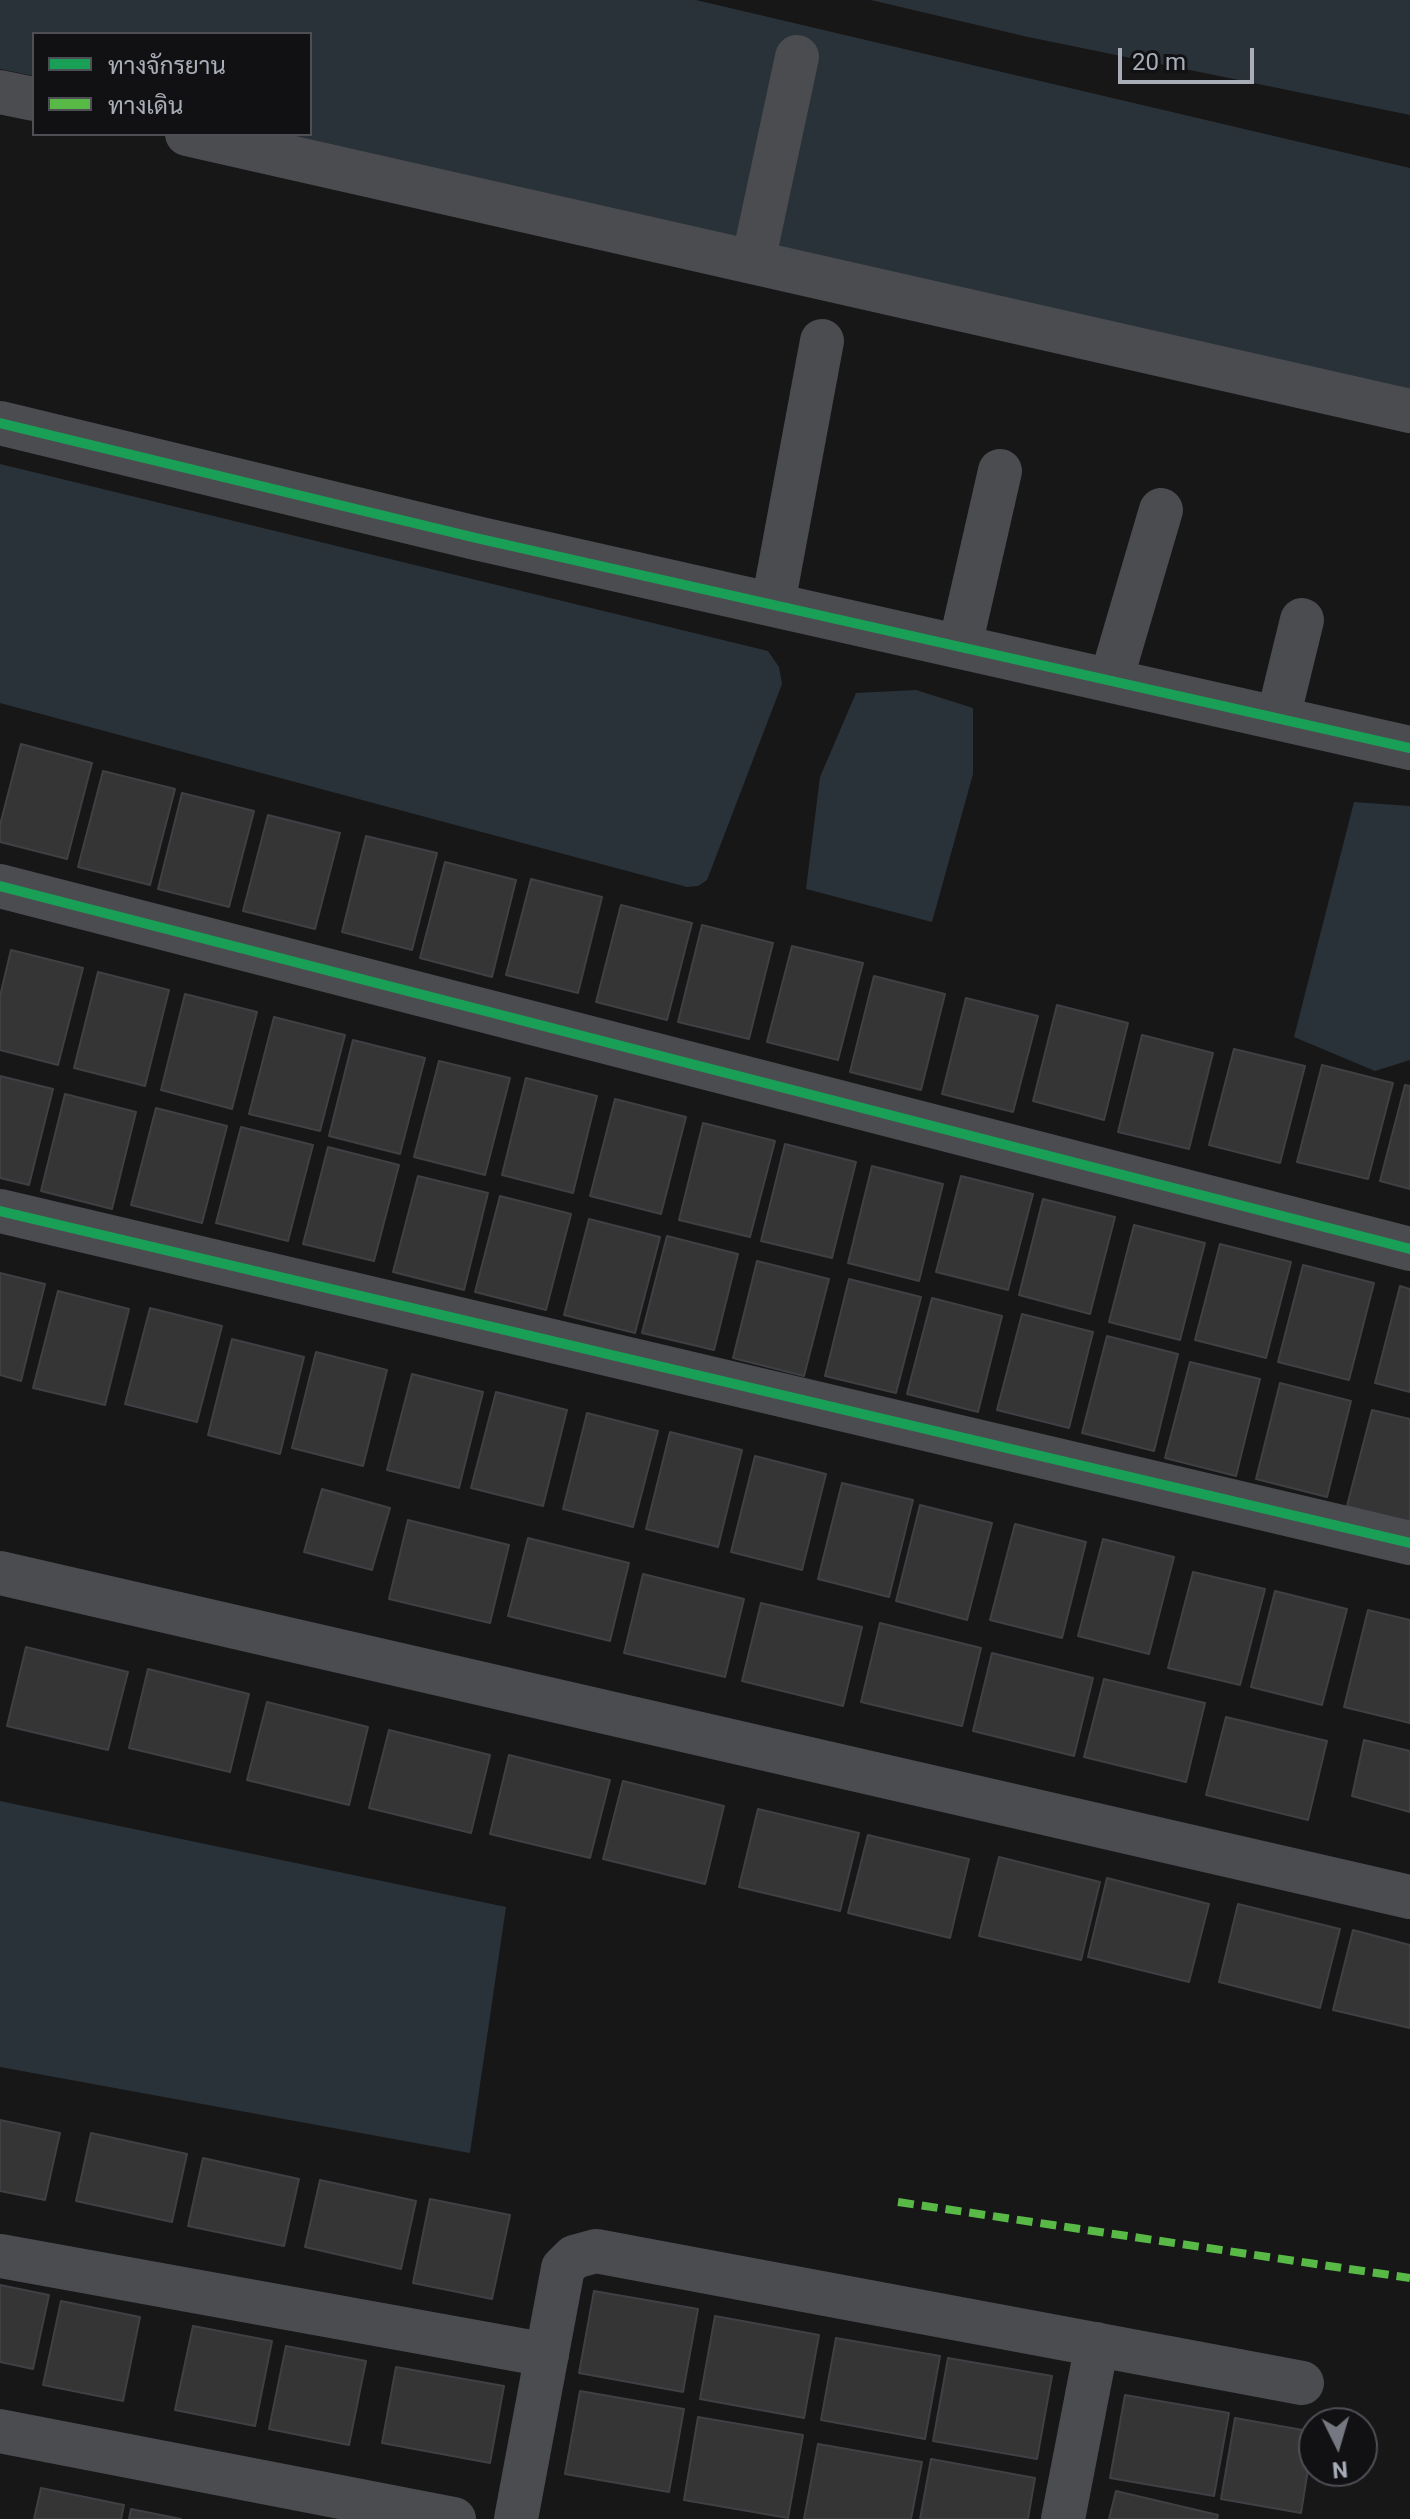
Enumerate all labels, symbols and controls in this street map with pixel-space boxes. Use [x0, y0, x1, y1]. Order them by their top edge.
legend [32, 32, 312, 136]
scale bar [1122, 32, 1258, 82]
text: 20 m [1132, 48, 1186, 76]
text: ทางจักรยาน [108, 52, 226, 80]
text: ทางเดิน [108, 92, 183, 120]
north arrow [1298, 2407, 1378, 2487]
text: N [1331, 2456, 1349, 2483]

